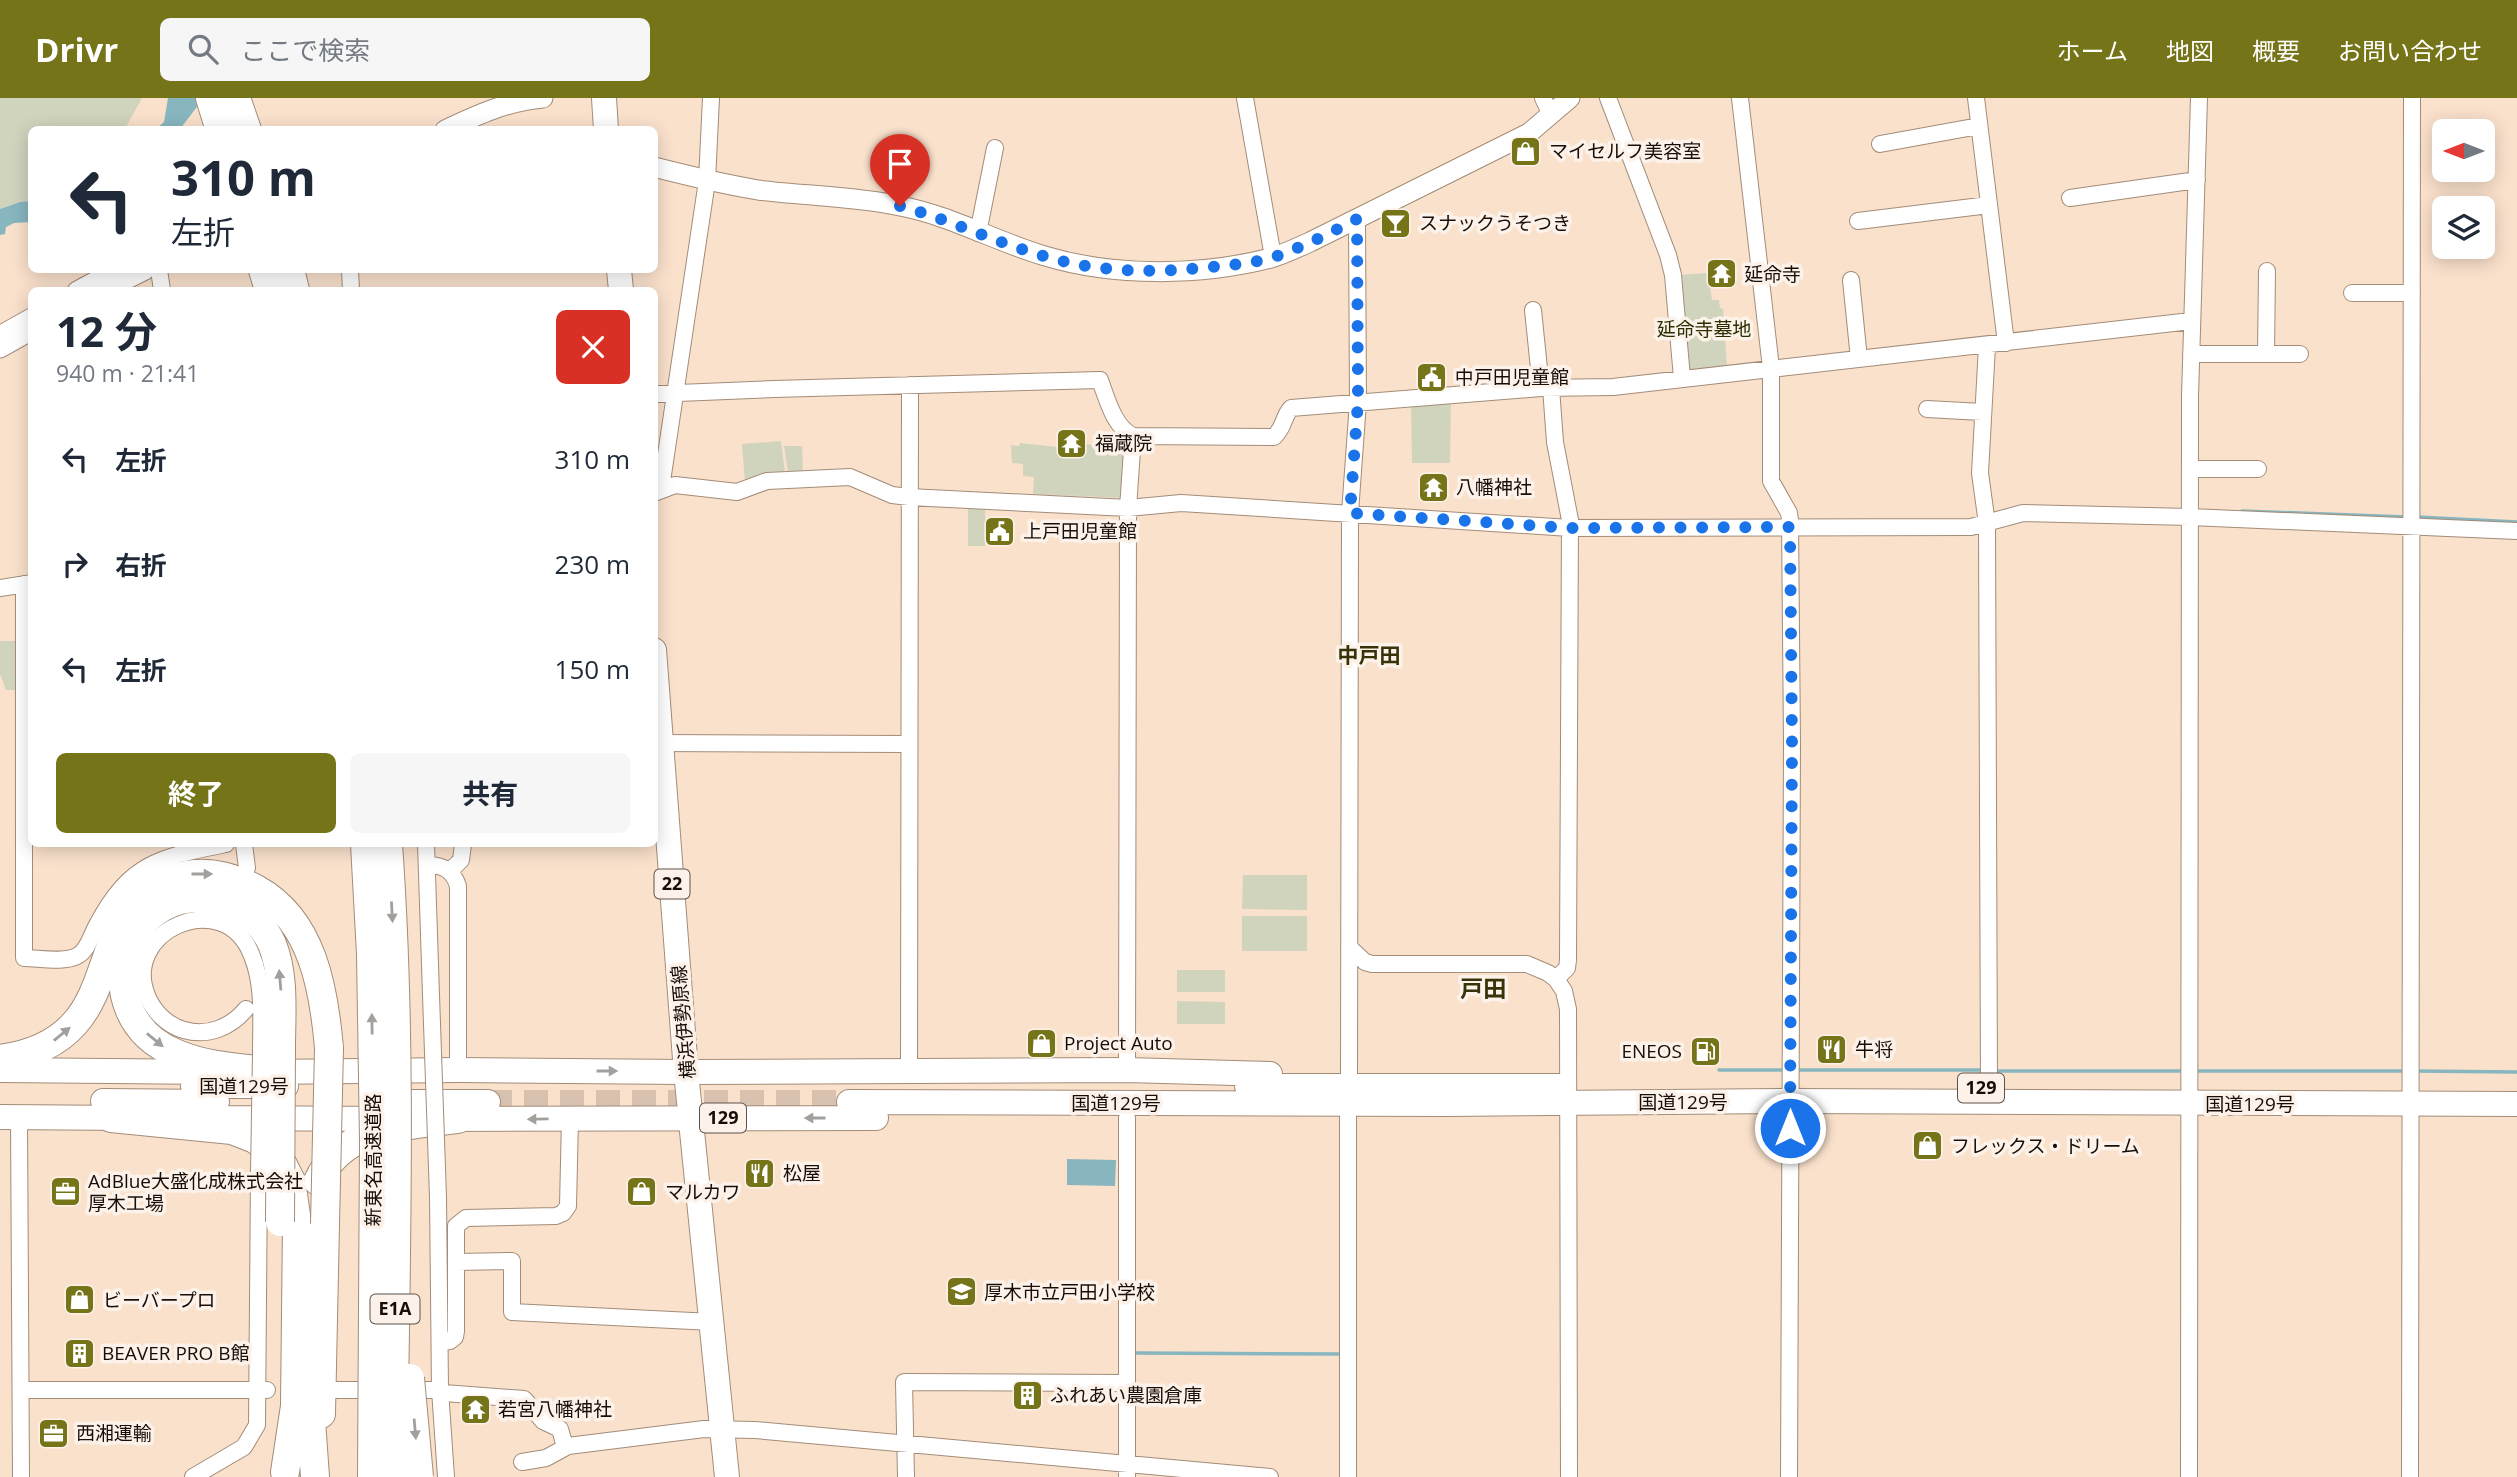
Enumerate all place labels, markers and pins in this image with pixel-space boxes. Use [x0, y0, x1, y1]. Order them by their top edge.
pin [870, 134, 930, 206]
shop icon: マイセルフ美容室 [1509, 134, 1543, 168]
place label: マイセルフ美容室 [1549, 138, 1701, 164]
bar icon: スナックうそつき [1379, 206, 1413, 240]
place label: スナックうそつき [1419, 210, 1571, 236]
temple icon: 延命寺 [1704, 257, 1738, 291]
place label: 延命寺 [1744, 261, 1801, 287]
public building icon: 中戸田児童館 [1415, 360, 1449, 394]
place label: 中戸田児童館 [1455, 364, 1569, 390]
temple icon: 福蔵院 [1055, 426, 1089, 460]
place label: 福蔵院 [1095, 430, 1152, 456]
temple icon: 八幡神社 [1416, 470, 1450, 504]
place label: 八幡神社 [1456, 474, 1532, 500]
public building icon: 上戸田児童館 [983, 514, 1017, 548]
place label: 上戸田児童館 [1023, 518, 1137, 544]
shop icon: Project Auto [1024, 1026, 1058, 1060]
place label: Project Auto [1064, 1030, 1173, 1056]
restaurant icon: 牛将 [1815, 1032, 1849, 1066]
fuel station icon: ENEOS [1688, 1034, 1722, 1068]
place label: 牛将 [1855, 1036, 1893, 1062]
place label: ENEOS [1621, 1038, 1682, 1064]
shop icon: フレックス・ドリーム [1911, 1129, 1945, 1163]
place label: フレックス・ドリーム [1951, 1133, 2140, 1159]
restaurant icon: 松屋 [743, 1156, 777, 1190]
place label: 松屋 [783, 1160, 821, 1186]
place label: AdBlue大盛化成株式会社 厚木工場 [88, 1168, 303, 1216]
office icon: AdBlue大盛化成株式会社 厚木工場 [48, 1175, 82, 1209]
shop icon: マルカワ [625, 1175, 659, 1209]
place label: マルカワ [665, 1179, 740, 1205]
school or university icon: 厚木市立戸田小学校 [944, 1275, 978, 1309]
place label: 厚木市立戸田小学校 [984, 1279, 1155, 1305]
shop icon: ビーバープロ [63, 1283, 97, 1317]
place label: ビーバープロ [103, 1287, 216, 1313]
building icon: BEAVER PRO B館 [62, 1336, 96, 1370]
place label: BEAVER PRO B館 [102, 1340, 250, 1366]
building icon: ふれあい農園倉庫 [1010, 1378, 1044, 1412]
place label: ふれあい農園倉庫 [1050, 1382, 1202, 1408]
temple icon: 若宮八幡神社 [458, 1392, 492, 1426]
place label: 若宮八幡神社 [498, 1396, 612, 1422]
office icon: 西湘運輸 [36, 1416, 70, 1450]
place label: 西湘運輸 [76, 1420, 152, 1446]

